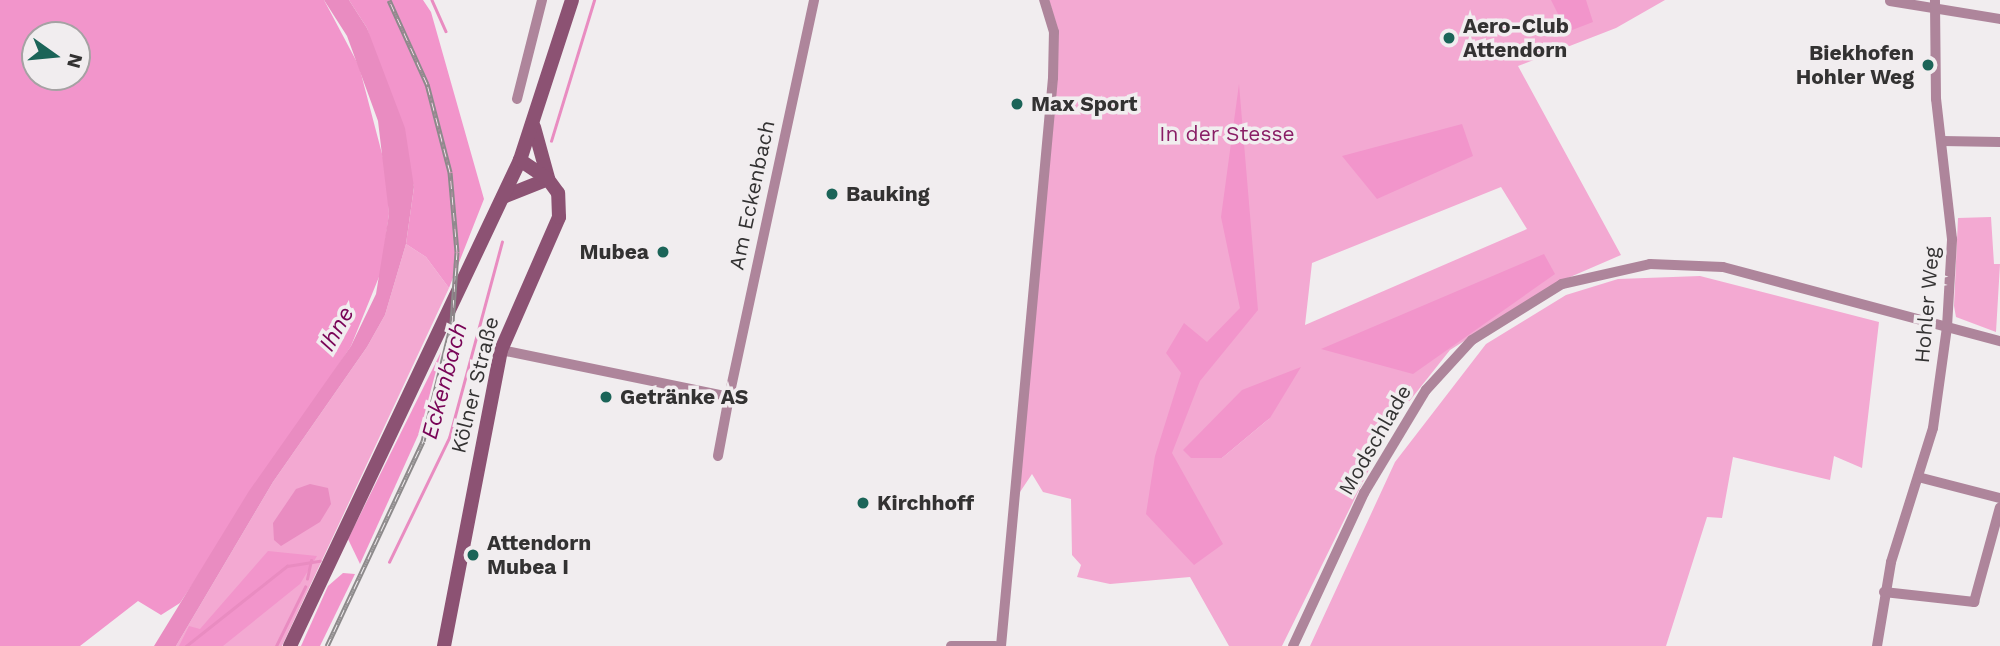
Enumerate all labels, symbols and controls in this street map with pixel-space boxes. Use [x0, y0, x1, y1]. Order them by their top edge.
place label: Aero-Club Attendorn [1463, 13, 1569, 63]
north arrow [21, 21, 91, 91]
marker: Aero-Club Attendorn [1441, 30, 1457, 46]
place label: Biekhofen Hohler Weg [1795, 40, 1914, 90]
text: N [62, 51, 88, 71]
marker: Biekhofen Hohler Weg [1920, 57, 1936, 73]
place label: Max Sport [1031, 91, 1138, 117]
marker: Max Sport [1009, 96, 1025, 112]
street label: Am Eckenbach [724, 118, 780, 272]
park label: In der Stesse [1159, 121, 1295, 147]
place label: Bauking [846, 181, 929, 207]
marker: Bauking [824, 186, 840, 202]
place label: Mubea [579, 239, 649, 265]
marker: Mubea [655, 244, 671, 260]
street label: Hohler Weg [1909, 245, 1945, 365]
water label: Ihne [313, 302, 361, 356]
street label: Kölner Straße [446, 314, 504, 456]
water label: Eckenbach [416, 320, 474, 442]
street label: Modschlade [1333, 380, 1417, 500]
place label: Getränke AS [620, 384, 749, 410]
marker: Getränke AS [598, 389, 614, 405]
place label: Kirchhoff [877, 490, 974, 516]
marker: Kirchhoff [855, 495, 871, 511]
place label: Attendorn Mubea I [487, 530, 591, 580]
marker: Attendorn Mubea I [465, 547, 481, 563]

